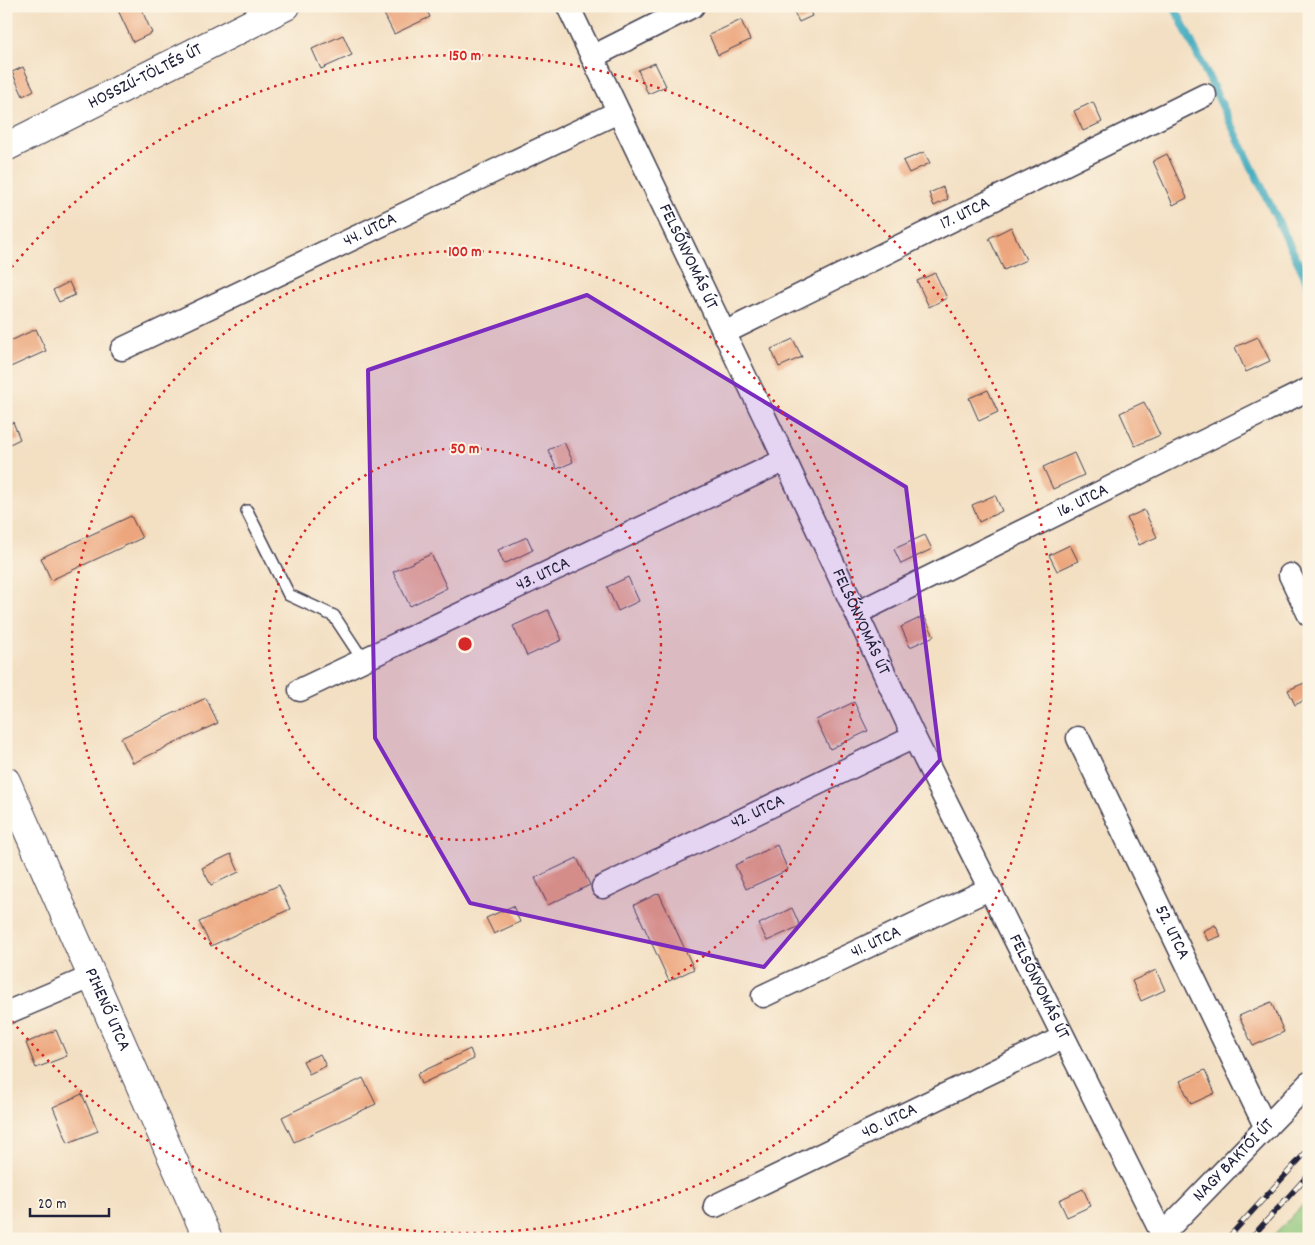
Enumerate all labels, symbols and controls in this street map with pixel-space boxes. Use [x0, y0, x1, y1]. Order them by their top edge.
street label: HOSSZÚ-TÖLTÉS ÚT [84, 38, 207, 116]
text: 150 m [449, 46, 481, 68]
street label: 17. UTCA [936, 191, 994, 237]
street label: FELSŐNYOMÁS ÚT [652, 200, 724, 314]
street label: 44. UTCA [339, 207, 401, 254]
text: 100 m [448, 242, 482, 264]
text: 50 m [451, 439, 479, 461]
street label: 16. UTCA [1053, 478, 1113, 524]
street label: 43. UTCA [512, 551, 574, 598]
street label: FELSŐNYOMÁS ÚT [825, 565, 896, 679]
centre of rings [456, 635, 474, 653]
street label: 42. UTCA [727, 789, 789, 836]
street label: 52. UTCA [1148, 901, 1196, 964]
street label: 41. UTCA [847, 920, 906, 965]
street label: FELSŐNYOMÁS ÚT [1002, 930, 1075, 1044]
street label: PIHENŐ UTCA [78, 964, 136, 1055]
street label: 40. UTCA [858, 1097, 922, 1146]
street label: NAGY BAKTÓI ÚT [1188, 1113, 1280, 1208]
scale bar [30, 1185, 109, 1217]
text: 20 m [38, 1194, 66, 1216]

